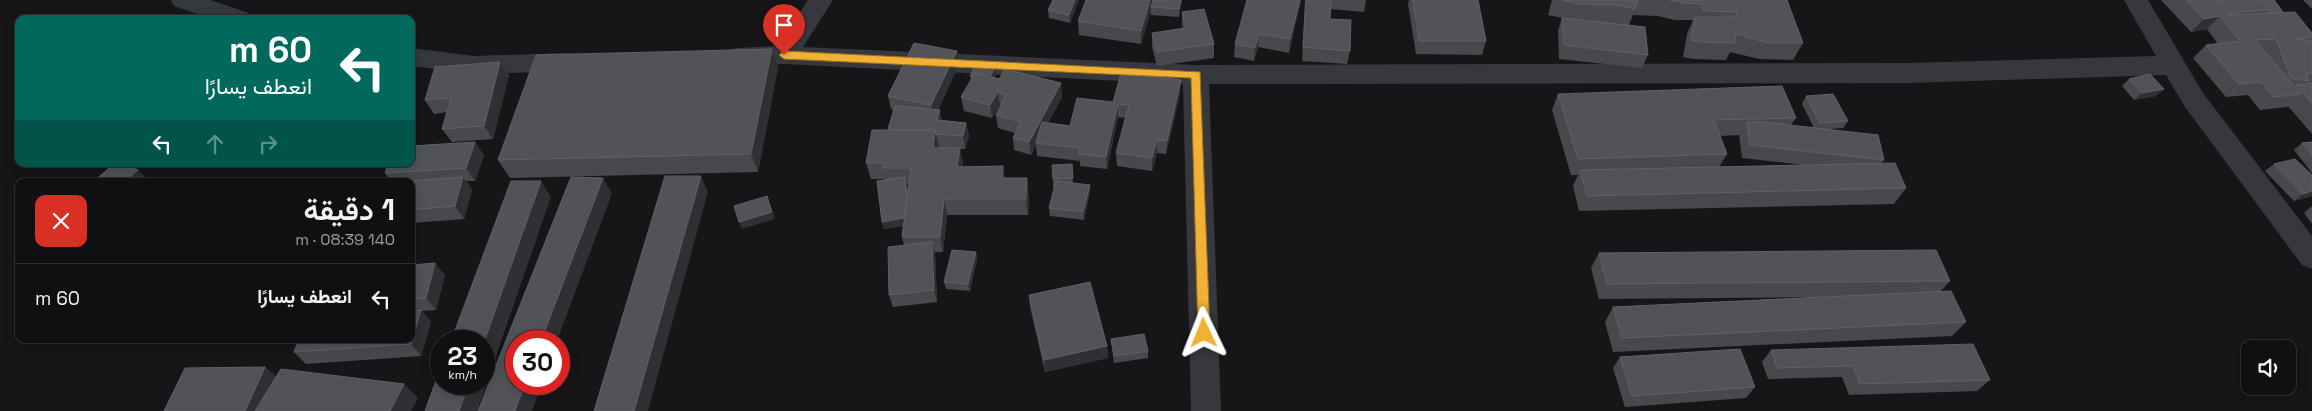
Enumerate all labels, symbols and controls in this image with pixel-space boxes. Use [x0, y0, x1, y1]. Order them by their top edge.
pin [763, 4, 805, 55]
icon: arrive [770, 11, 798, 39]
text: 60 m [229, 28, 312, 72]
icon: left [330, 35, 395, 100]
text: انعطف يسارًا [205, 72, 312, 100]
icon: left [148, 130, 176, 158]
icon: ahead [201, 130, 229, 158]
icon: right [254, 130, 282, 158]
text: 1 دقيقة [303, 190, 395, 229]
button: close [35, 195, 87, 247]
text: 140 m · 08:39 [295, 229, 395, 250]
text: انعطف يسارًا [257, 284, 352, 309]
icon: left [367, 285, 395, 313]
text: 60 m [35, 286, 80, 311]
position arrow [1177, 306, 1229, 358]
speed limit sign: 30 [505, 330, 570, 395]
text: 23 [447, 340, 478, 372]
map controls [2241, 340, 2296, 395]
button: sound [2241, 340, 2296, 395]
text: km/h [448, 367, 477, 383]

